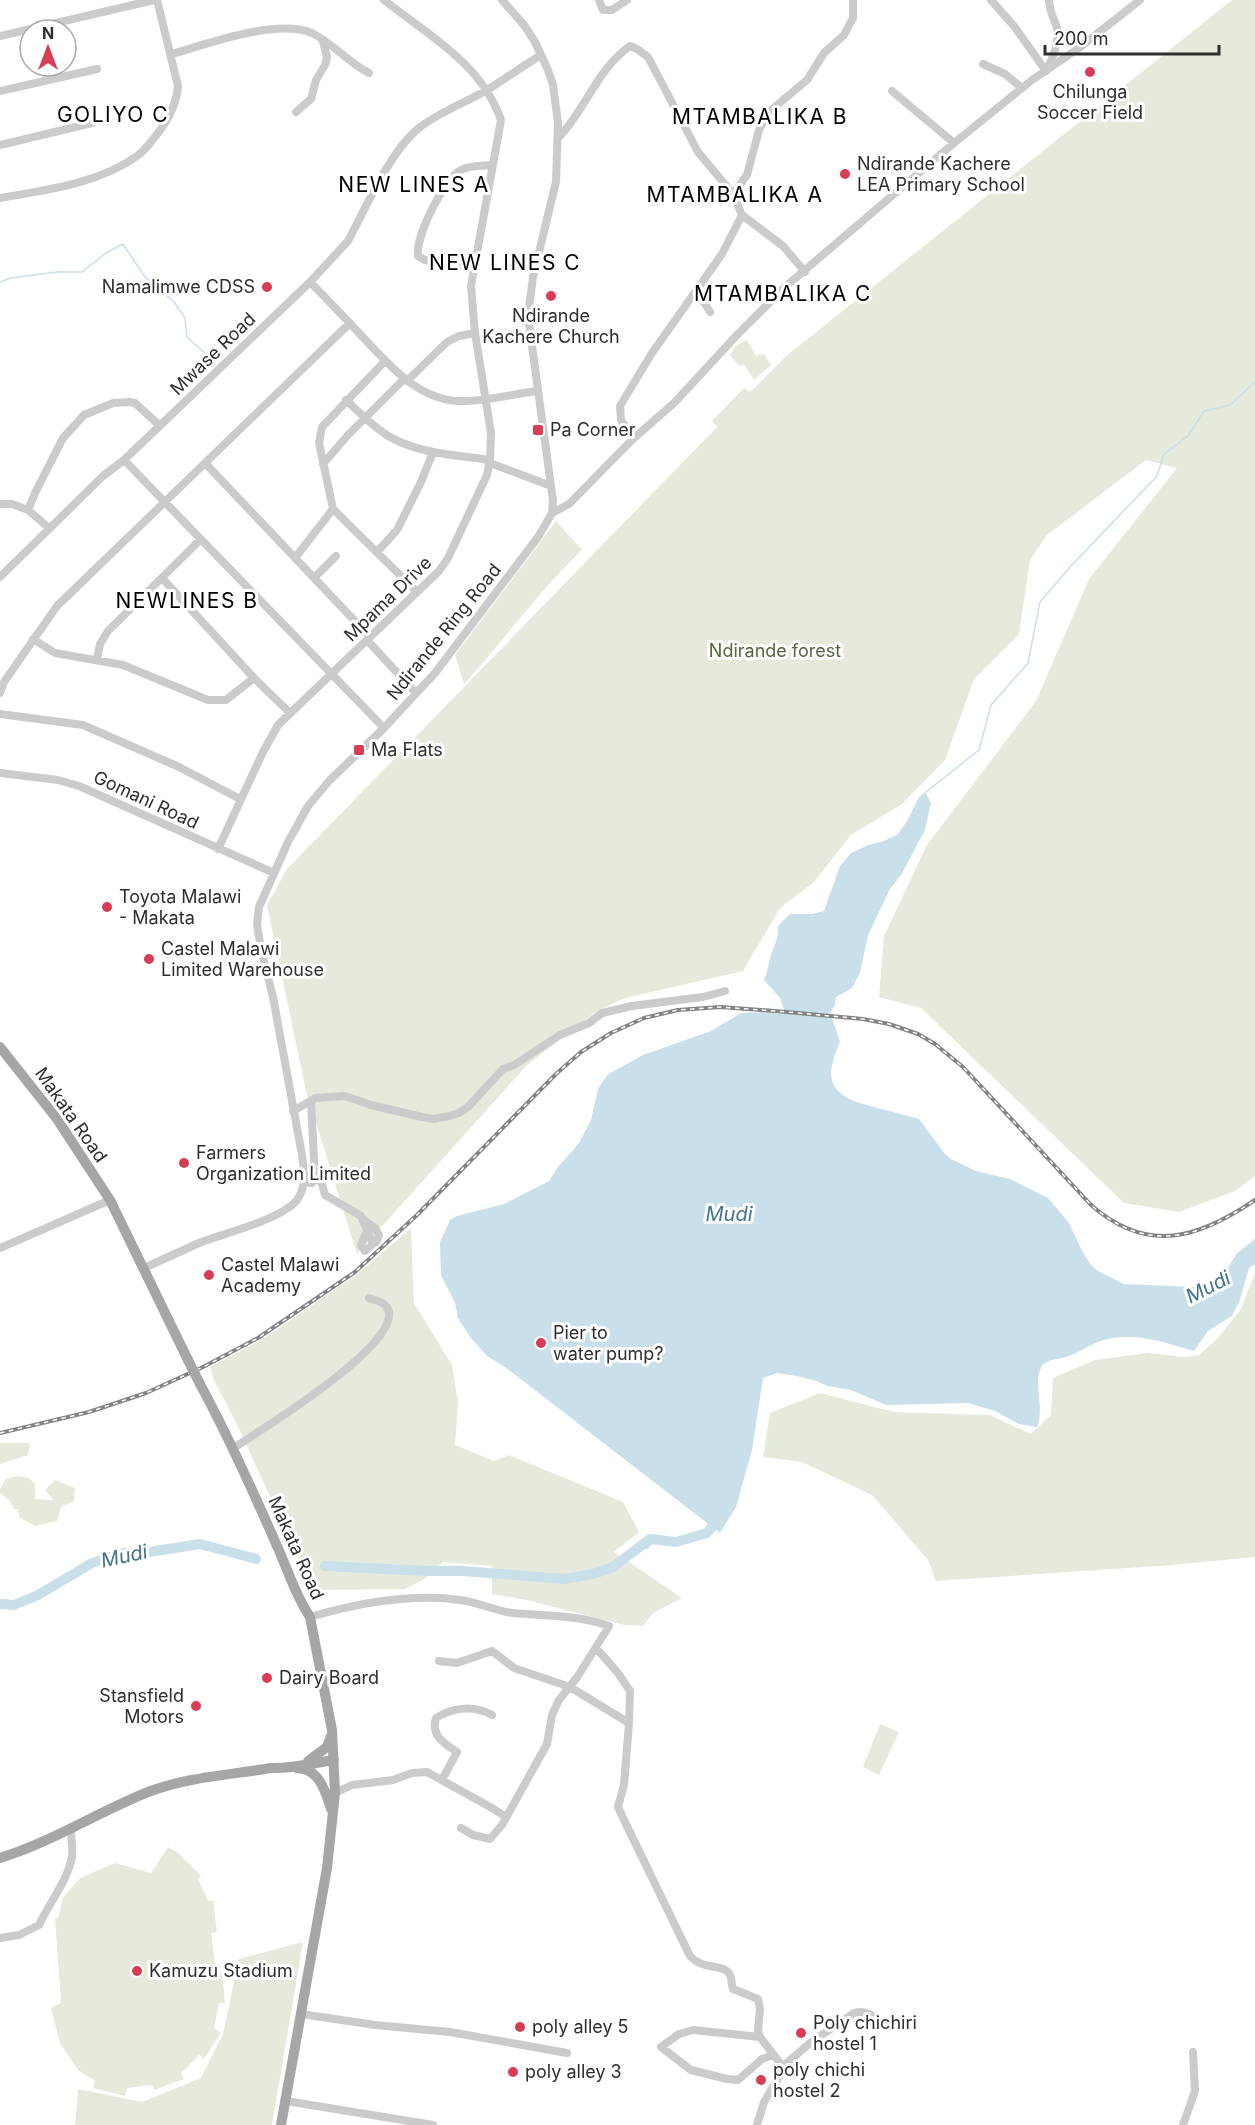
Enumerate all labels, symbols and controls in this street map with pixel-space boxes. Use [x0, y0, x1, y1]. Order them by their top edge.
north arrow [18, 18, 78, 78]
scale bar [1045, 18, 1219, 56]
text: N [42, 23, 54, 43]
text: 200 m [1054, 28, 1109, 49]
marker: Chilunga Soccer Field [1083, 65, 1097, 79]
place label: Chilunga Soccer Field [1037, 81, 1143, 123]
district label: GOLIYO C [57, 102, 169, 127]
district label: MTAMBALIKA B [672, 104, 848, 129]
place label: Ndirande Kachere LEA Primary School [857, 153, 1025, 195]
marker: Ndirande Kachere LEA Primary School [838, 167, 852, 181]
district label: NEW LINES A [338, 172, 490, 197]
district label: MTAMBALIKA A [647, 182, 823, 207]
district label: NEW LINES C [429, 250, 581, 275]
place label: Namalimwe CDSS [102, 276, 255, 297]
marker: Namalimwe CDSS [260, 280, 274, 294]
district label: MTAMBALIKA C [694, 281, 872, 306]
marker: Ndirande Kachere Church [544, 289, 558, 303]
place label: Ndirande Kachere Church [482, 305, 620, 347]
street label: Mwase Road [166, 308, 259, 399]
place label: Pa Corner [550, 419, 636, 440]
marker: Pa Corner [531, 423, 545, 437]
street label: Mpama Drive [340, 552, 436, 646]
street label: Ndirande Ring Road [382, 559, 505, 704]
district label: NEWLINES B [115, 588, 259, 613]
park label: Ndirande forest [709, 640, 841, 661]
place label: Ma Flats [371, 739, 443, 760]
marker: Ma Flats [352, 743, 366, 757]
street label: Gomani Road [90, 766, 202, 833]
place label: Toyota Malawi - Makata [119, 886, 241, 928]
marker: Toyota Malawi - Makata [100, 900, 114, 914]
place label: Castel Malawi Limited Warehouse [161, 938, 324, 980]
marker: Castel Malawi Limited Warehouse [142, 952, 156, 966]
street label: Makata Road [31, 1063, 112, 1166]
place label: Farmers Organization Limited [196, 1142, 371, 1184]
marker: Farmers Organization Limited [177, 1156, 191, 1170]
water label: Mudi [705, 1202, 754, 1226]
place label: Castel Malawi Academy [221, 1254, 339, 1296]
water label: Mudi [1182, 1265, 1235, 1308]
marker: Castel Malawi Academy [202, 1268, 216, 1282]
place label: Pier to water pump? [553, 1322, 664, 1364]
marker: Pier to water pump? [534, 1336, 548, 1350]
street label: Makata Road [264, 1493, 329, 1603]
water label: Mudi [99, 1539, 151, 1573]
place label: Dairy Board [279, 1667, 379, 1688]
marker: Dairy Board [260, 1671, 274, 1685]
place label: Stansfield Motors [99, 1685, 184, 1727]
marker: Stansfield Motors [189, 1699, 203, 1713]
place label: Kamuzu Stadium [149, 1960, 293, 1981]
marker: Kamuzu Stadium [130, 1964, 144, 1978]
place label: Poly chichiri hostel 1 [813, 2012, 917, 2054]
place label: poly alley 5 [532, 2016, 629, 2037]
marker: poly alley 5 [513, 2020, 527, 2034]
marker: Poly chichiri hostel 1 [794, 2026, 808, 2040]
place label: poly chichi hostel 2 [773, 2059, 865, 2101]
place label: poly alley 3 [525, 2061, 622, 2082]
marker: poly alley 3 [506, 2065, 520, 2079]
marker: poly chichi hostel 2 [754, 2073, 768, 2087]

